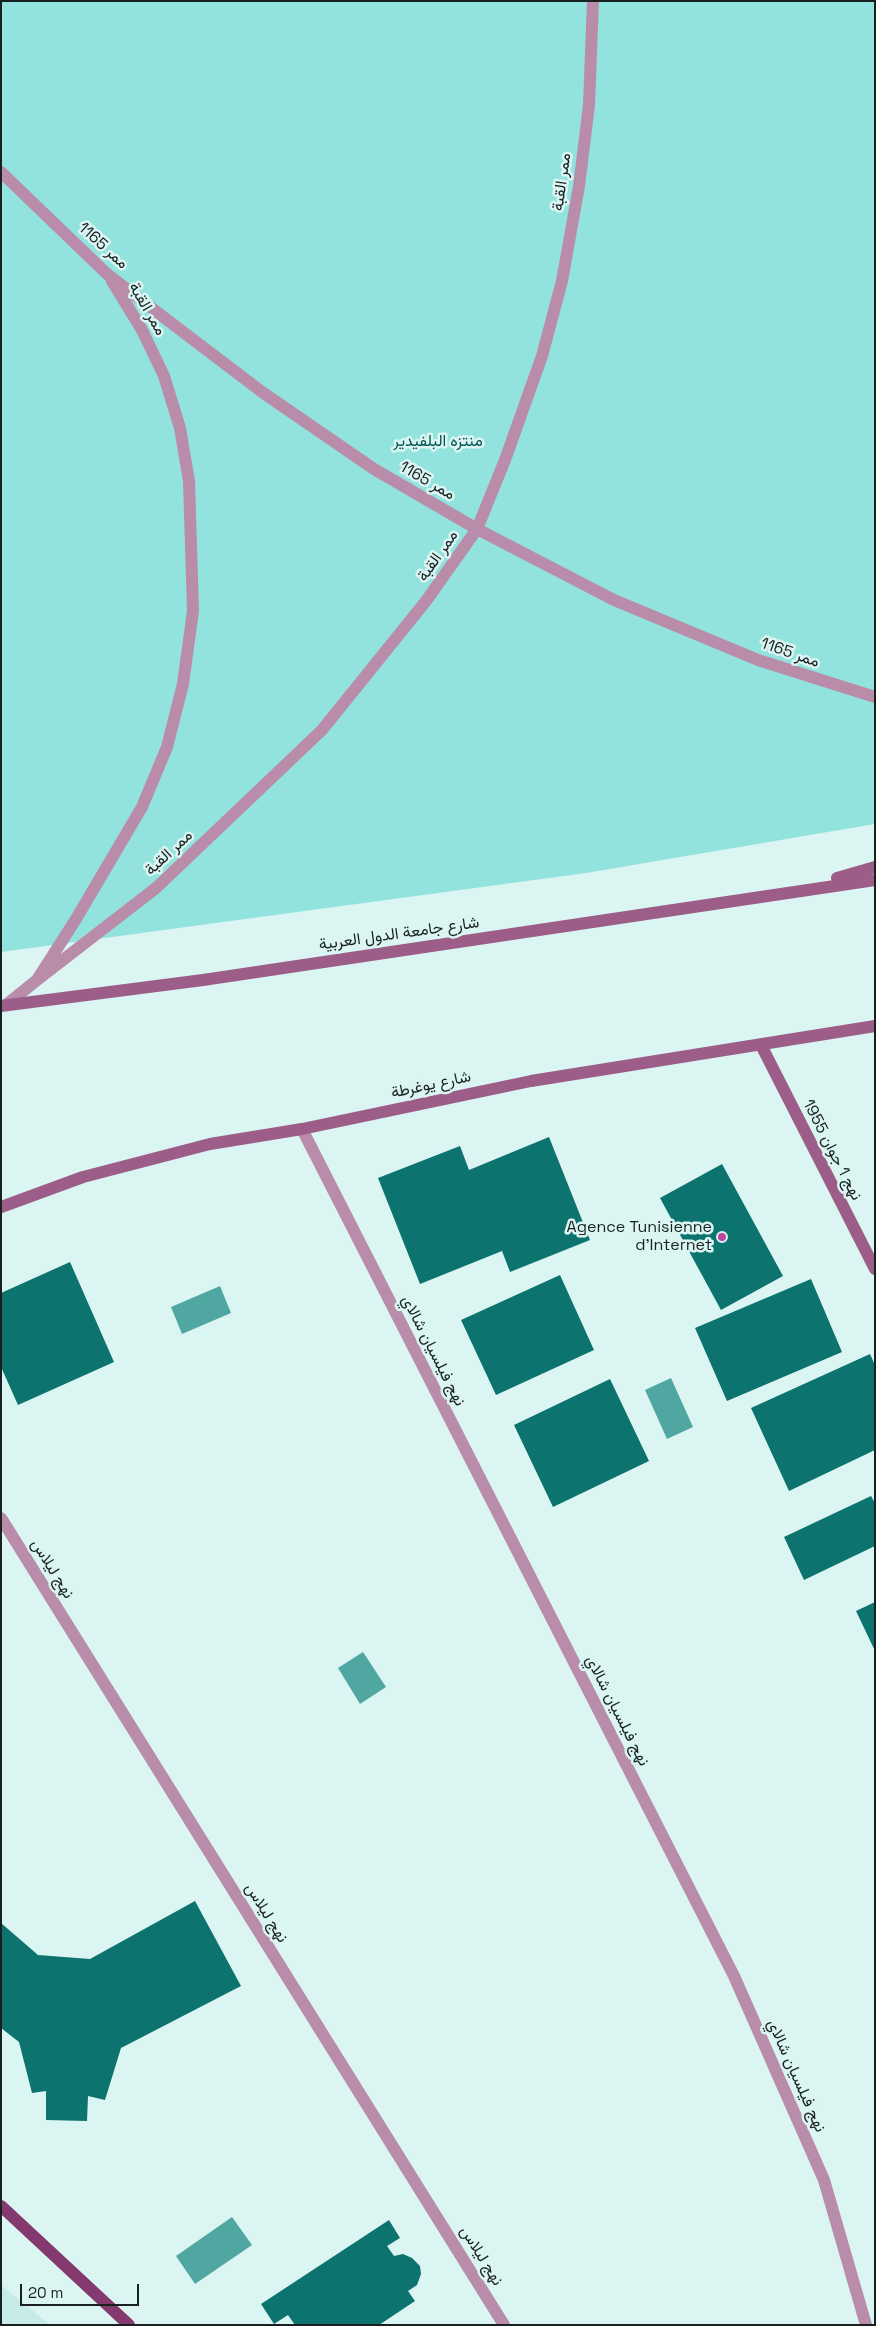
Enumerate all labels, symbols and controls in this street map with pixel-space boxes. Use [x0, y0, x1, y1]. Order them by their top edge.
street label: ممر القبة [548, 152, 576, 212]
street label: ممر 1165 [74, 219, 132, 273]
street label: ممر القبة [124, 279, 170, 339]
park label: منتزه البلفيدير [393, 432, 483, 452]
street label: ممر 1165 [396, 457, 458, 505]
street label: ممر القبة [413, 527, 463, 585]
street label: ممر 1165 [758, 634, 822, 672]
street label: ممر القبة [141, 826, 197, 880]
street label: شارع جامعة الدول العربية [318, 913, 480, 955]
street label: شارع يوغرطة [389, 1067, 473, 1103]
street label: نهج 1 جوان 1955 [798, 1096, 866, 1204]
place label: Agence Tunisienne d'Internet [567, 1218, 712, 1256]
marker: Agence Tunisienne d'Internet [716, 1231, 728, 1243]
street label: نهج فيلسيان شالاي [397, 1293, 469, 1409]
street label: نهج ليلاس [26, 1536, 78, 1602]
street label: نهج فيلسيان شالاي [581, 1653, 653, 1769]
street label: نهج ليلاس [240, 1880, 292, 1946]
street label: نهج فيلسيان شالاي [763, 2017, 829, 2135]
street label: نهج ليلاس [455, 2223, 507, 2289]
scale bar [22, 2274, 141, 2306]
text: 20 m [28, 2283, 63, 2302]

